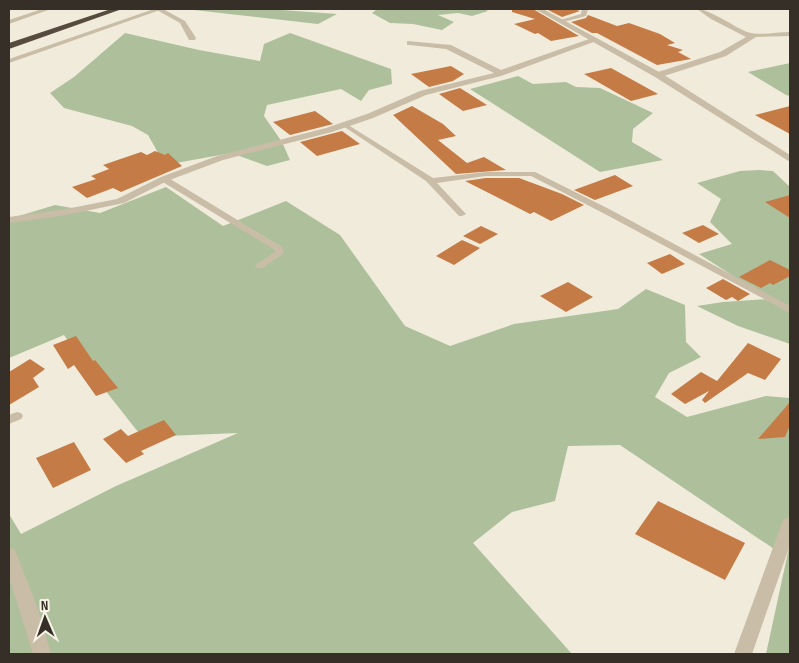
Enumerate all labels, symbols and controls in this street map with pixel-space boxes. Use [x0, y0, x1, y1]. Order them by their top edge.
north arrow [20, 593, 70, 643]
text: N [41, 597, 49, 614]

